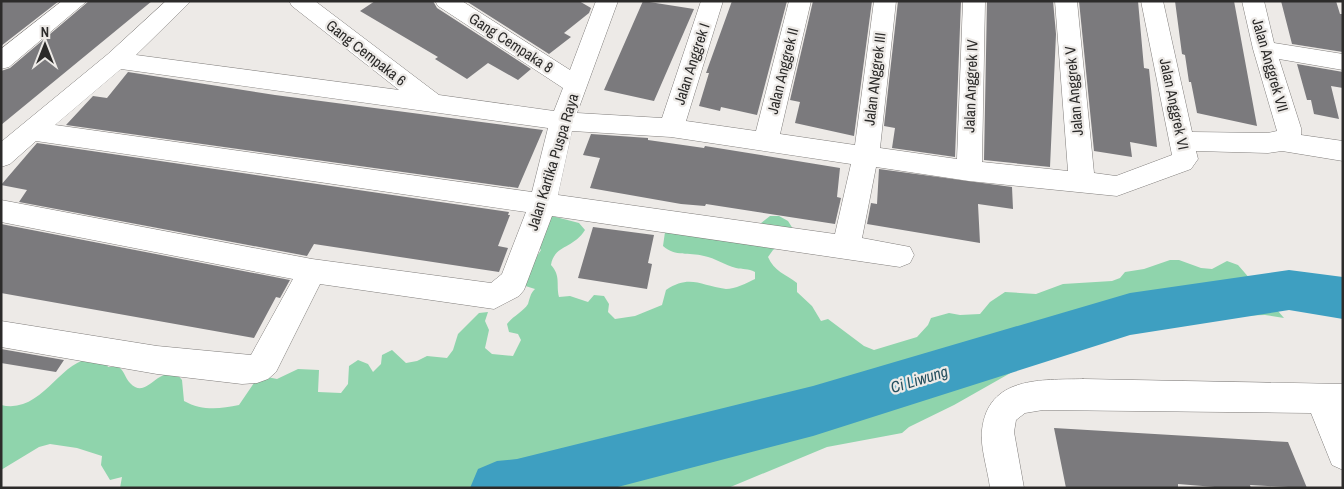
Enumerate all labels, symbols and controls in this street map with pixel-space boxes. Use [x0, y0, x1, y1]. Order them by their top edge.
street label: Gang Cempaka 8 [465, 8, 558, 78]
street label: Gang Cempaka 6 [322, 15, 411, 91]
street label: Jalan Anggrek VII [1247, 16, 1294, 114]
north arrow [20, 20, 70, 70]
street label: Jalan Anggrek I [668, 20, 715, 107]
text: N [41, 23, 49, 41]
street label: Jalan Anggrek II [762, 26, 803, 116]
street label: Jalan ANggrek III [858, 31, 891, 127]
street label: Jalan Anggrek IV [958, 38, 983, 133]
street label: Jalan Anggrek V [1059, 45, 1088, 137]
street label: Jalan Anggrek VI [1155, 56, 1194, 152]
street label: Jalan Kartika Puspa Raya [522, 91, 583, 233]
water label: Ci Liwung [888, 360, 950, 398]

